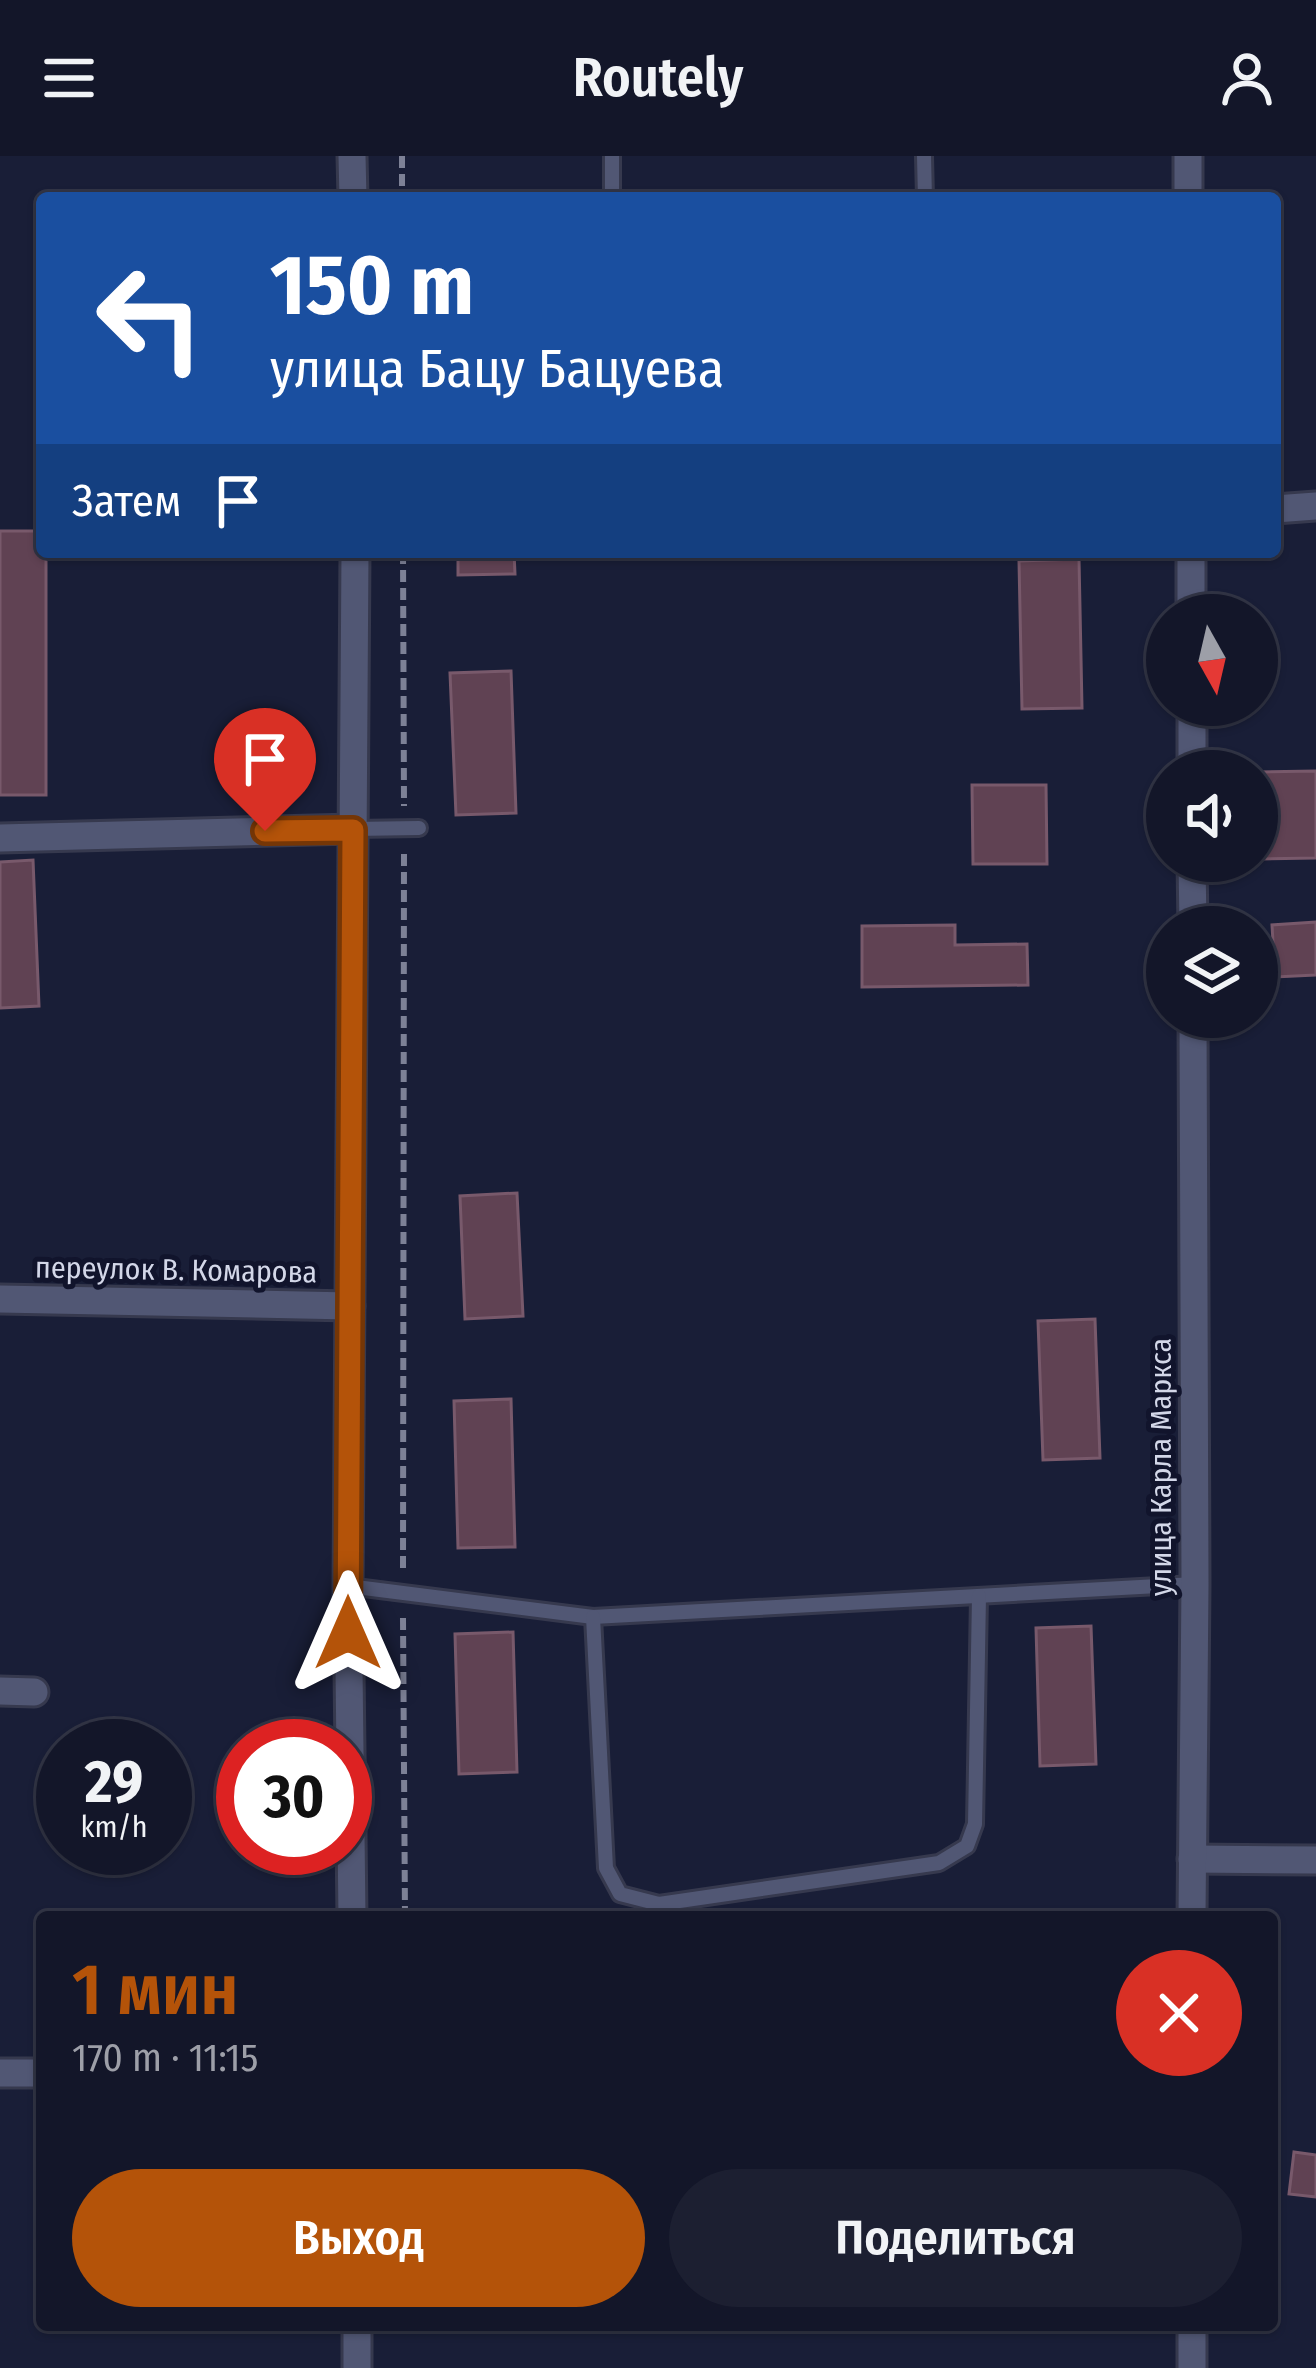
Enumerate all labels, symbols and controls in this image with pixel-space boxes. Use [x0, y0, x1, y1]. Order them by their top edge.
icon: menu [36, 45, 102, 111]
icon: person [1214, 45, 1280, 111]
text: Routely [573, 46, 743, 110]
text: 150 m [270, 235, 474, 336]
icon: left [72, 240, 228, 396]
text: улица Бацу Бацуева [270, 337, 724, 401]
icon: arrive [205, 468, 271, 534]
text: Затем [72, 474, 181, 528]
north arrow [1146, 594, 1278, 726]
map controls [1146, 594, 1278, 1038]
pin [214, 708, 316, 831]
icon: arrive [232, 726, 298, 792]
button: sound [1146, 750, 1278, 882]
button: layers [1146, 906, 1278, 1038]
street label: переулок В. Комарова [35, 1250, 317, 1290]
street label: улица Карла Маркса [1143, 1338, 1179, 1596]
position arrow [285, 1570, 411, 1696]
speed limit sign: 30 [216, 1719, 372, 1875]
text: 29 [85, 1746, 143, 1818]
text: km/h [81, 1809, 147, 1845]
text: 1 мин [72, 1947, 239, 2033]
button: close [1116, 1950, 1242, 2076]
text: 170 m · 11:15 [72, 2035, 258, 2081]
button: Выход [72, 2169, 645, 2307]
button: Поделиться [669, 2169, 1242, 2307]

